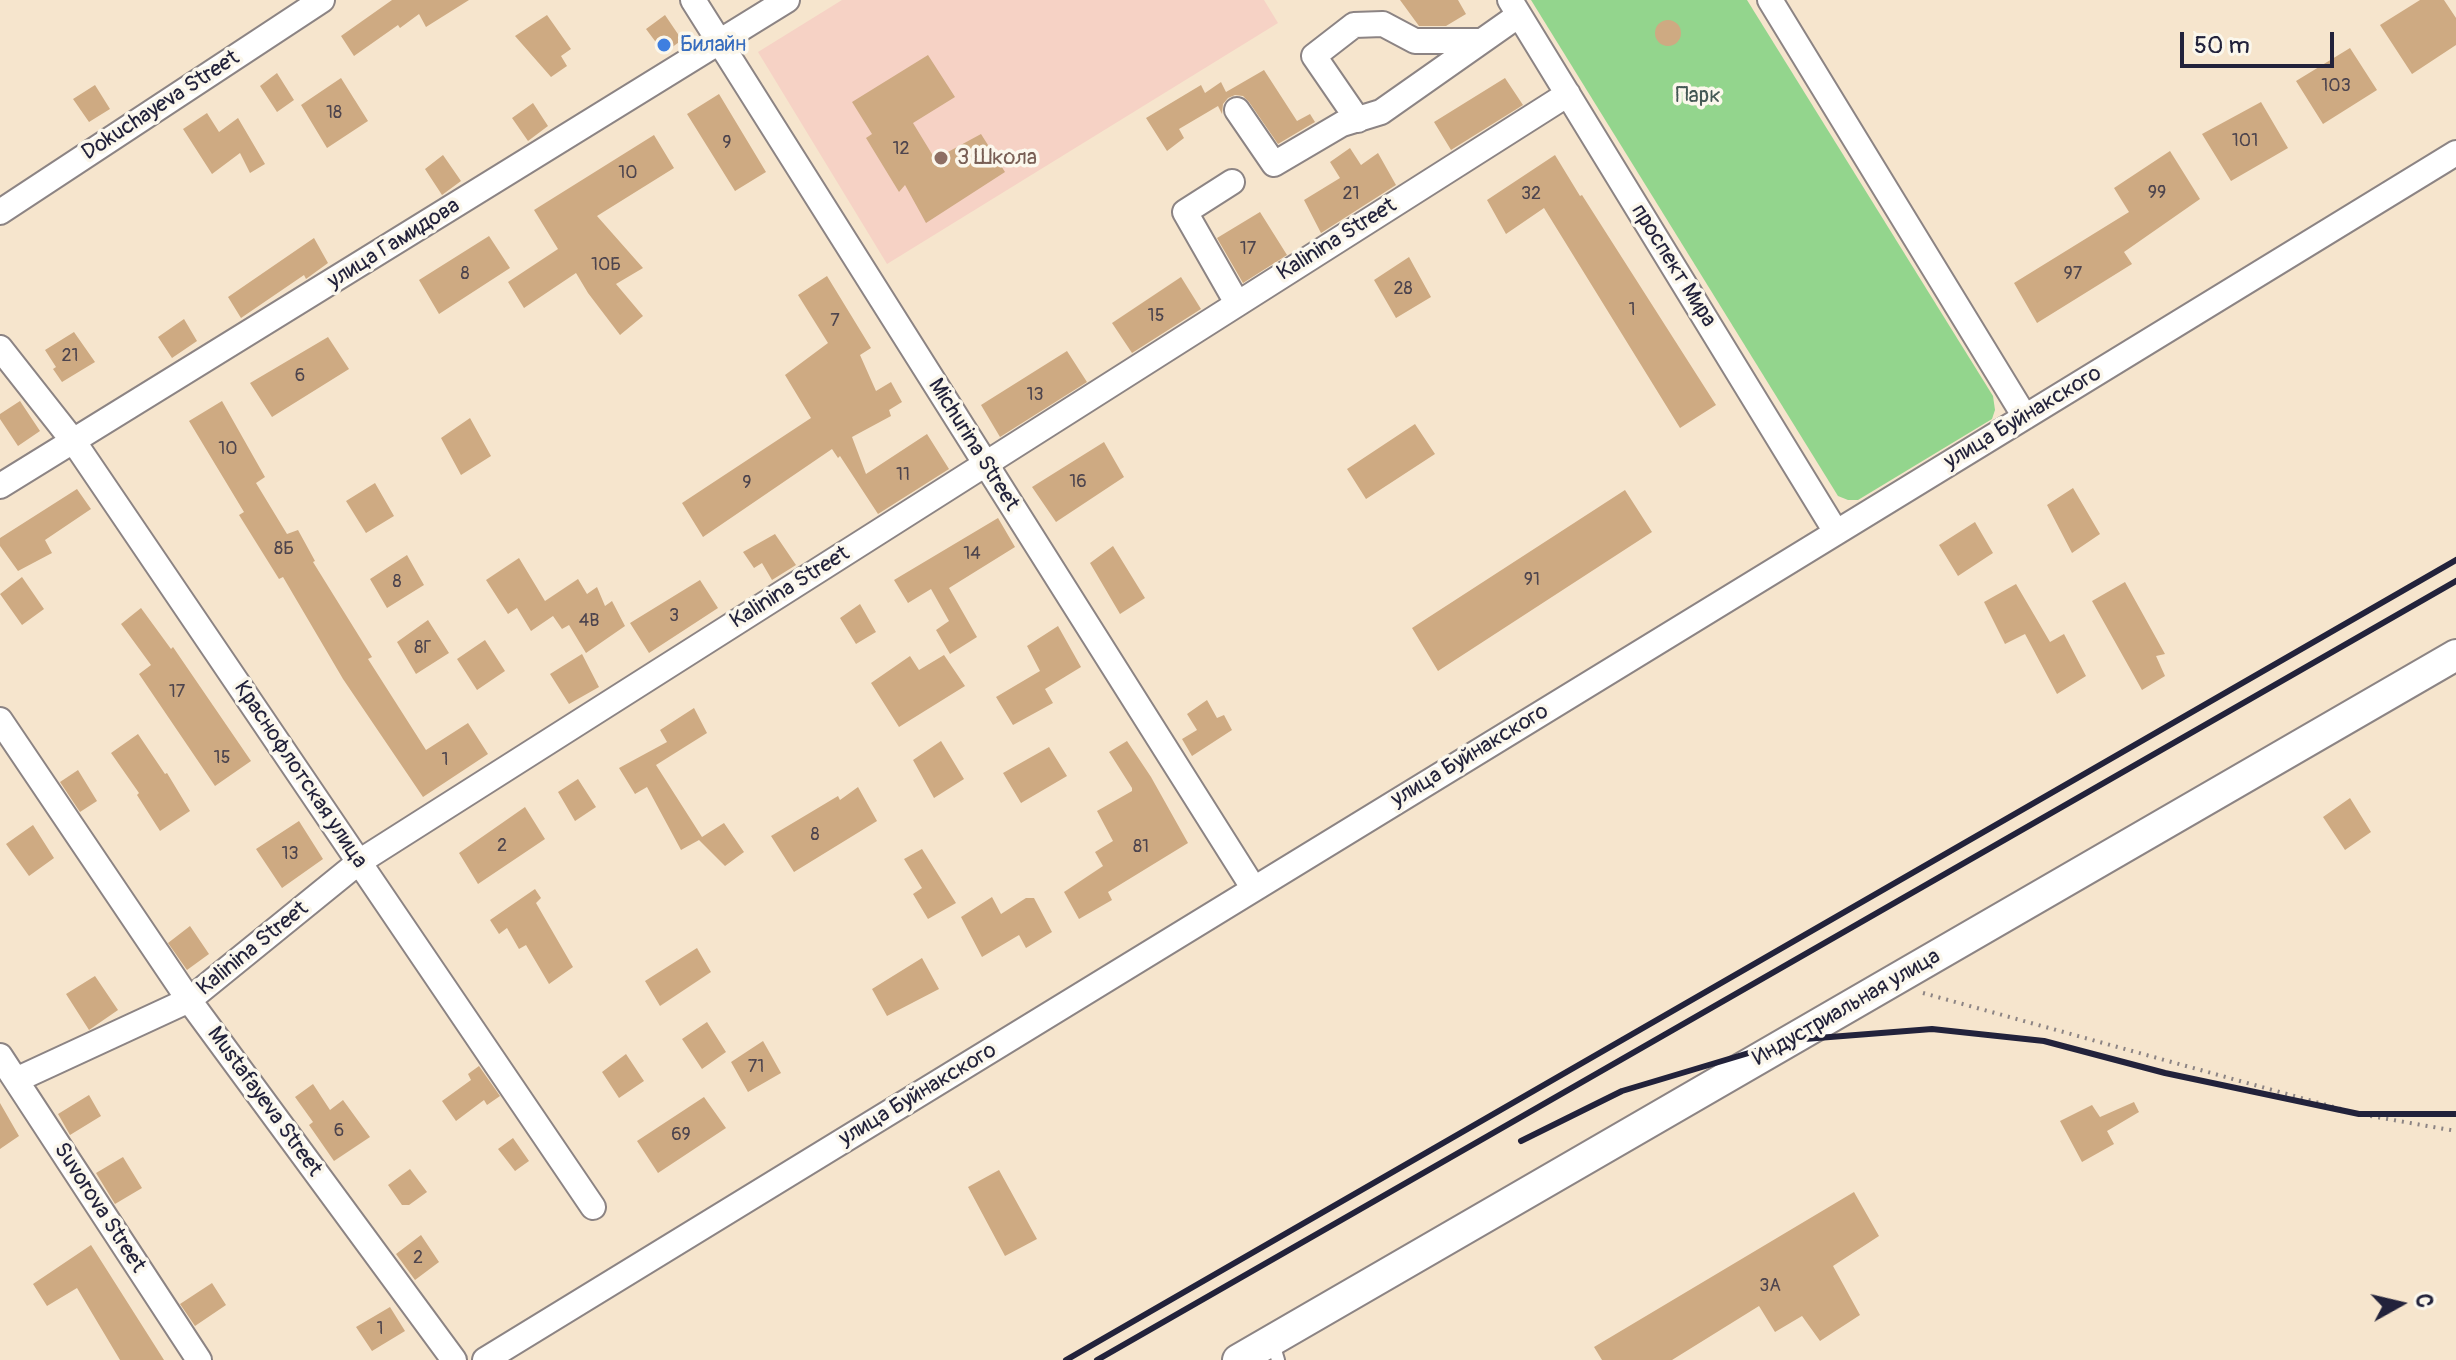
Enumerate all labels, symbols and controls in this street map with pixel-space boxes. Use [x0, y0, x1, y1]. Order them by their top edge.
scale bar [2184, 16, 2338, 66]
text: 50 m [2194, 31, 2250, 60]
place label: Билайн [680, 32, 746, 58]
marker: Билайн [655, 36, 673, 54]
street label: Dokuchayeva Street [77, 45, 245, 167]
house number: 103 [2321, 75, 2351, 97]
park label: Парк [1675, 83, 1721, 109]
house number: 18 [326, 102, 342, 124]
house number: 101 [2232, 130, 2258, 152]
house number: 9 [722, 132, 732, 154]
house number: 12 [892, 138, 910, 160]
place label: 3 Школа [957, 145, 1037, 171]
marker: 3 Школа [932, 149, 950, 167]
house number: 10 [618, 162, 638, 184]
house number: 99 [2148, 182, 2166, 204]
house number: 21 [1342, 183, 1360, 205]
house number: 32 [1521, 183, 1541, 205]
street label: улица Гамидова [323, 193, 465, 295]
street label: Kalinina Street [1272, 193, 1402, 287]
street label: проспект Мира [1625, 200, 1721, 332]
house number: 17 [1240, 238, 1256, 260]
house number: 10Б [591, 254, 621, 276]
house number: 8 [460, 263, 470, 285]
house number: 97 [2064, 263, 2082, 285]
house number: 28 [1393, 278, 1413, 300]
house number: 1 [1628, 299, 1636, 321]
house number: 15 [1148, 305, 1164, 327]
house number: 7 [830, 310, 840, 332]
house number: 21 [61, 345, 79, 367]
street label: улица Буйнакского [1940, 361, 2106, 475]
house number: 6 [295, 365, 305, 387]
street label: Michurina Street [922, 374, 1024, 516]
house number: 13 [1026, 384, 1044, 406]
house number: 10 [218, 438, 238, 460]
house number: 11 [896, 464, 910, 486]
house number: 16 [1069, 471, 1087, 493]
house number: 9 [742, 472, 752, 494]
house number: 8Б [274, 538, 294, 560]
street label: Kalinina Street [725, 541, 855, 635]
house number: 14 [963, 543, 981, 565]
house number: 91 [1524, 569, 1540, 591]
house number: 8 [392, 571, 402, 593]
house number: 3 [669, 605, 679, 627]
house number: 4В [579, 610, 599, 632]
house number: 8Г [414, 637, 432, 659]
street label: Краснофлотская улица [228, 676, 372, 874]
house number: 17 [169, 681, 185, 703]
street label: улица Буйнакского [1387, 699, 1553, 813]
house number: 15 [214, 747, 230, 769]
house number: 1 [441, 749, 449, 771]
house number: 8 [810, 824, 820, 846]
house number: 2 [497, 835, 507, 857]
house number: 81 [1133, 836, 1149, 858]
house number: 13 [281, 843, 299, 865]
street label: Kalinina Street [192, 896, 314, 1002]
street label: Индустриальная улица [1749, 944, 1945, 1072]
street label: Mustafayeva Street [201, 1022, 327, 1182]
street label: улица Буйнакского [835, 1038, 1001, 1152]
house number: 71 [748, 1056, 764, 1078]
house number: 6 [334, 1120, 344, 1142]
house number: 69 [671, 1124, 691, 1146]
street label: Suvorova Street [47, 1138, 151, 1278]
house number: 2 [413, 1247, 423, 1269]
north arrow [2360, 1264, 2440, 1344]
house number: 3А [1759, 1275, 1781, 1297]
text: С [2409, 1292, 2439, 1309]
house number: 1 [376, 1318, 384, 1340]

